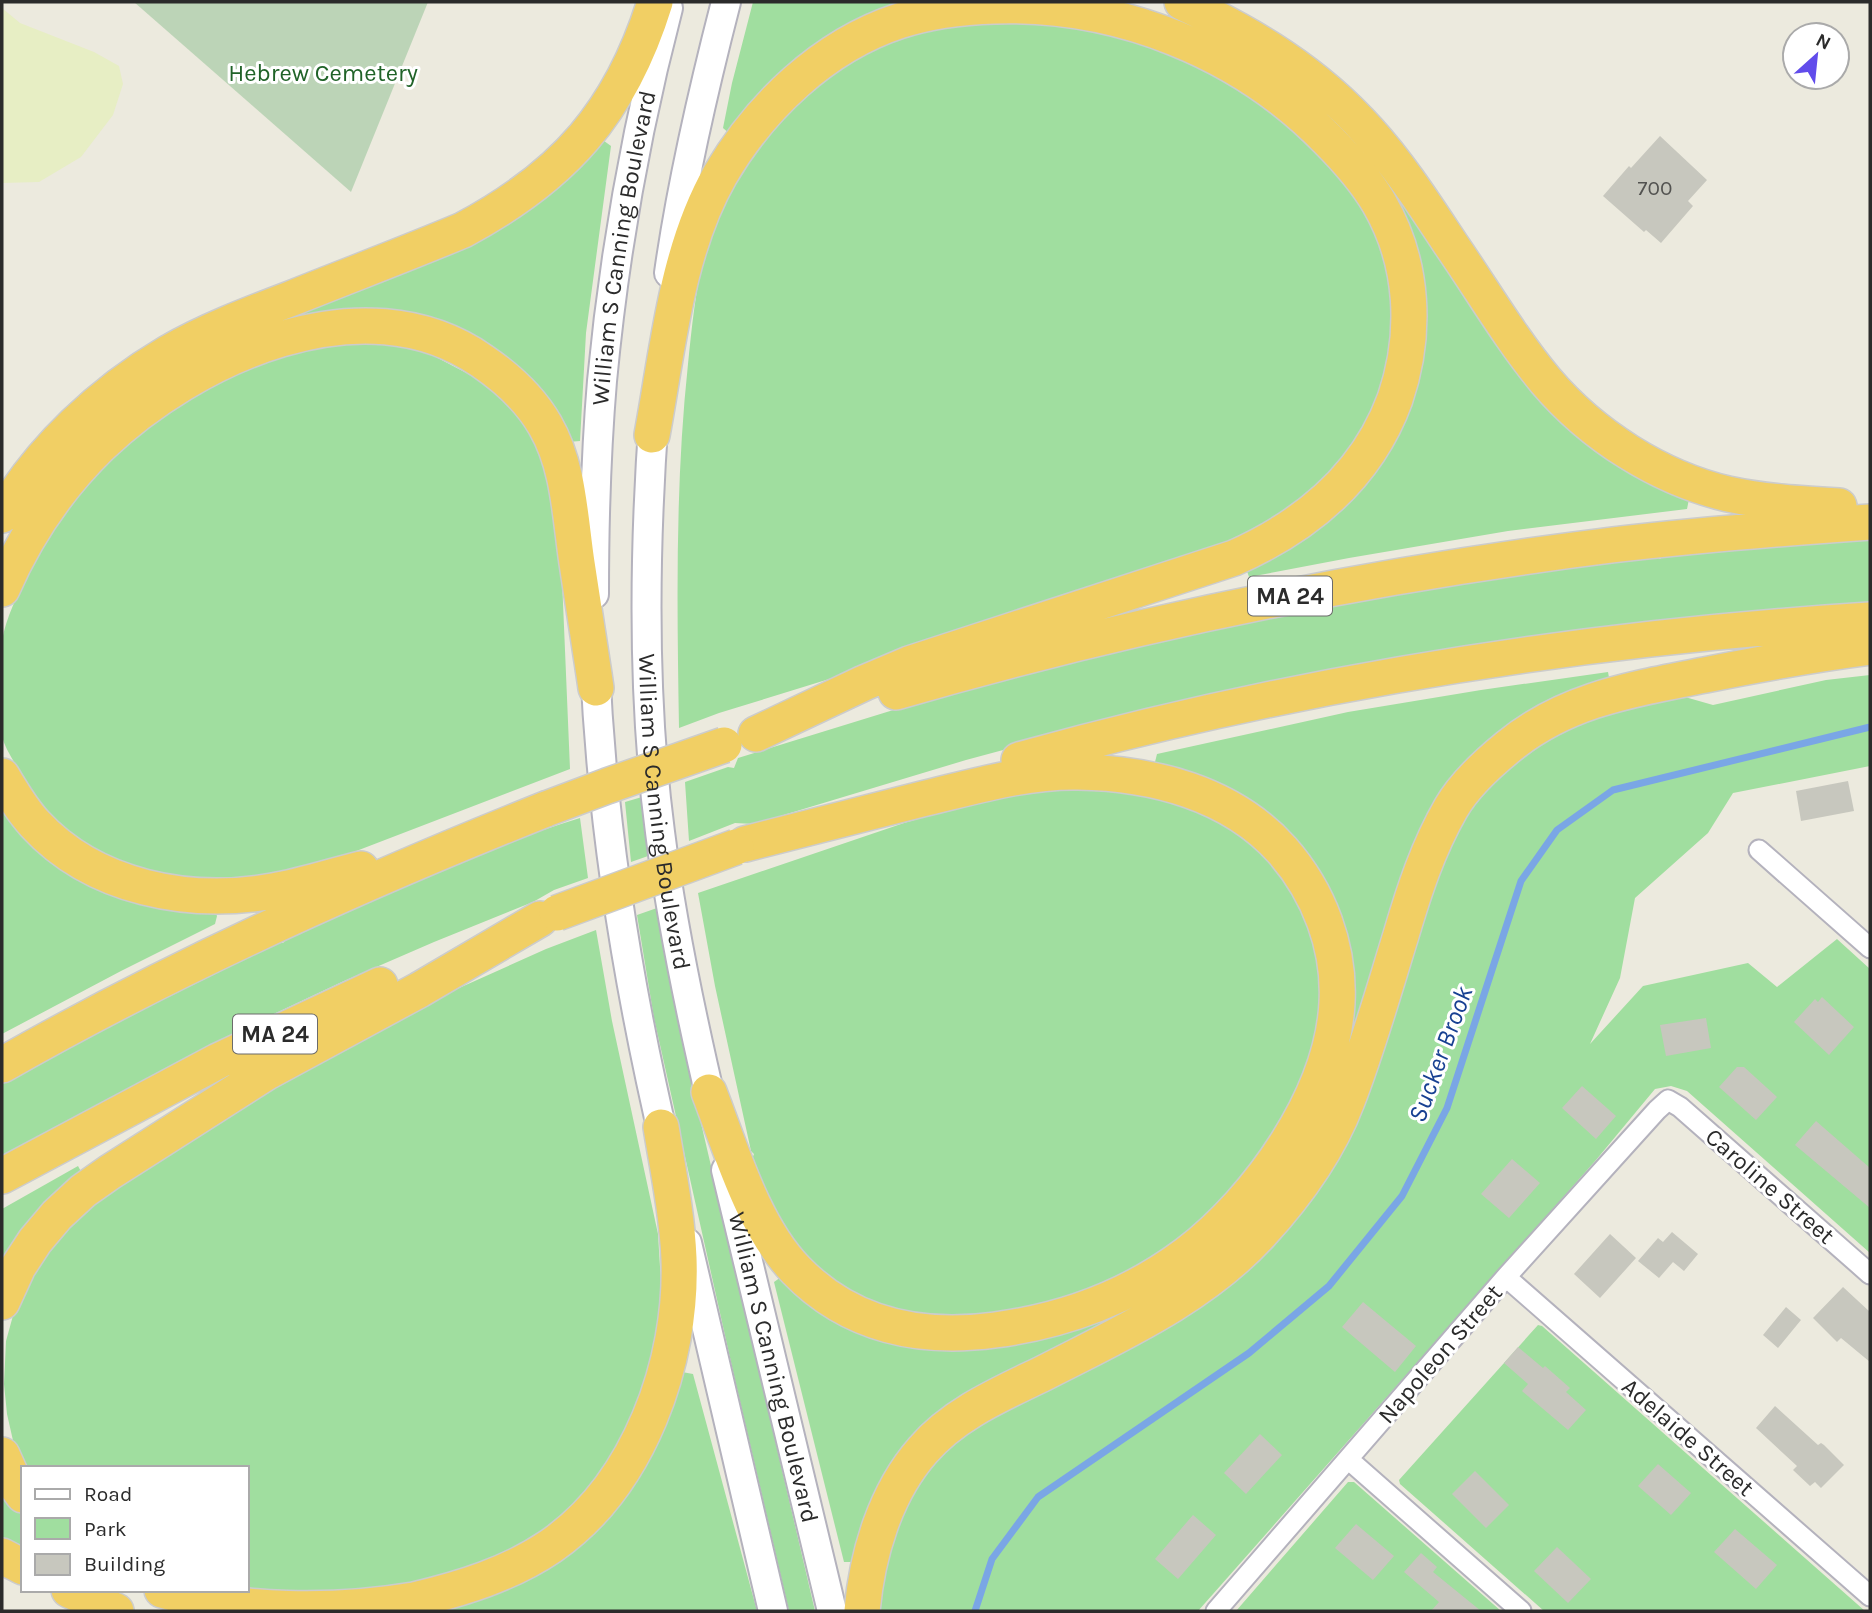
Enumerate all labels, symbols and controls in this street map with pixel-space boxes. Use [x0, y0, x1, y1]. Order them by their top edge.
north arrow [1781, 21, 1851, 91]
text: N [1812, 29, 1834, 55]
park label: Hebrew Cemetery [228, 59, 418, 87]
street label: William S Canning Boulevard [586, 88, 662, 406]
house number: 700 [1638, 176, 1672, 200]
road number: MA 24 [1248, 576, 1332, 616]
street label: William S Canning Boulevard [633, 653, 696, 972]
water label: Sucker Brook [1402, 981, 1480, 1126]
road number: MA 24 [233, 1015, 317, 1054]
street label: Caroline Street [1700, 1122, 1840, 1250]
street label: William S Canning Boulevard [723, 1209, 824, 1525]
street label: Napoleon Street [1372, 1279, 1508, 1429]
street label: Adelaide Street [1616, 1372, 1760, 1502]
legend [21, 1466, 248, 1592]
text: Road [84, 1482, 132, 1506]
text: Park [84, 1517, 127, 1541]
text: Building [84, 1552, 165, 1576]

